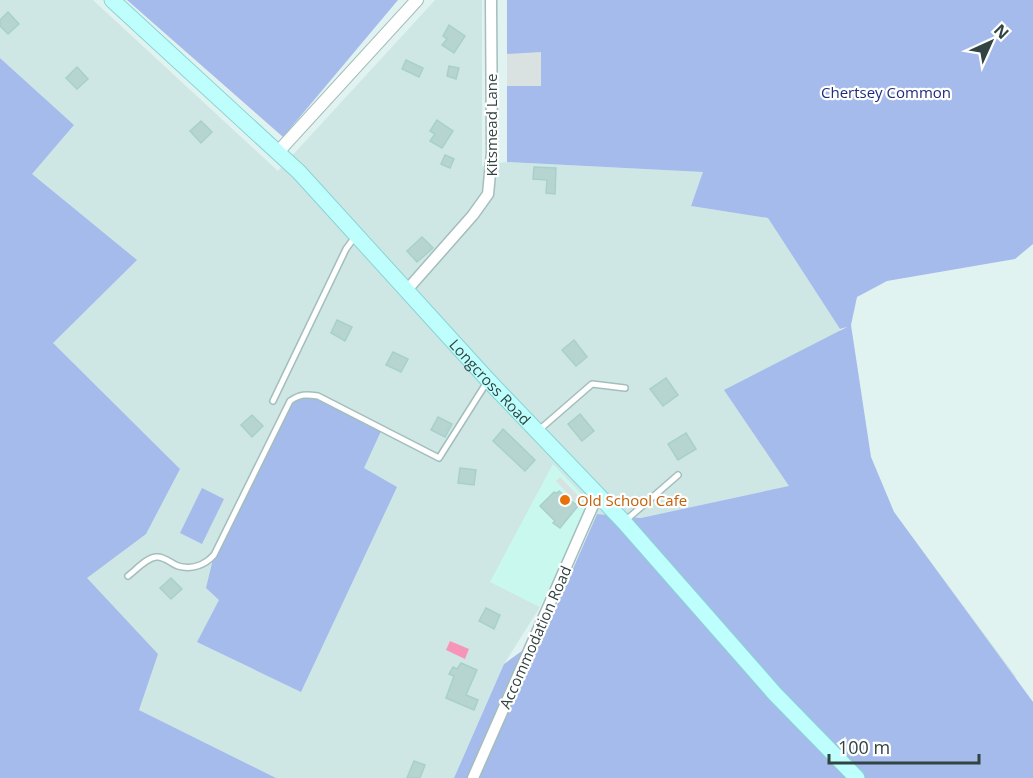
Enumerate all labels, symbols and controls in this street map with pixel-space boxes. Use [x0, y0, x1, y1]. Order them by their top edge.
north arrow [961, 12, 1021, 72]
text: N [989, 19, 1014, 44]
street label: Kitsmead Lane [481, 74, 501, 176]
park label: Chertsey Common [821, 82, 951, 102]
street label: Longcross Road [445, 334, 535, 429]
place label: Old School Cafe [577, 490, 687, 510]
marker: Old School Cafe [558, 493, 572, 507]
street label: Accommodation Road [494, 562, 576, 712]
scale bar [829, 727, 979, 765]
text: 100 m [838, 735, 890, 759]

